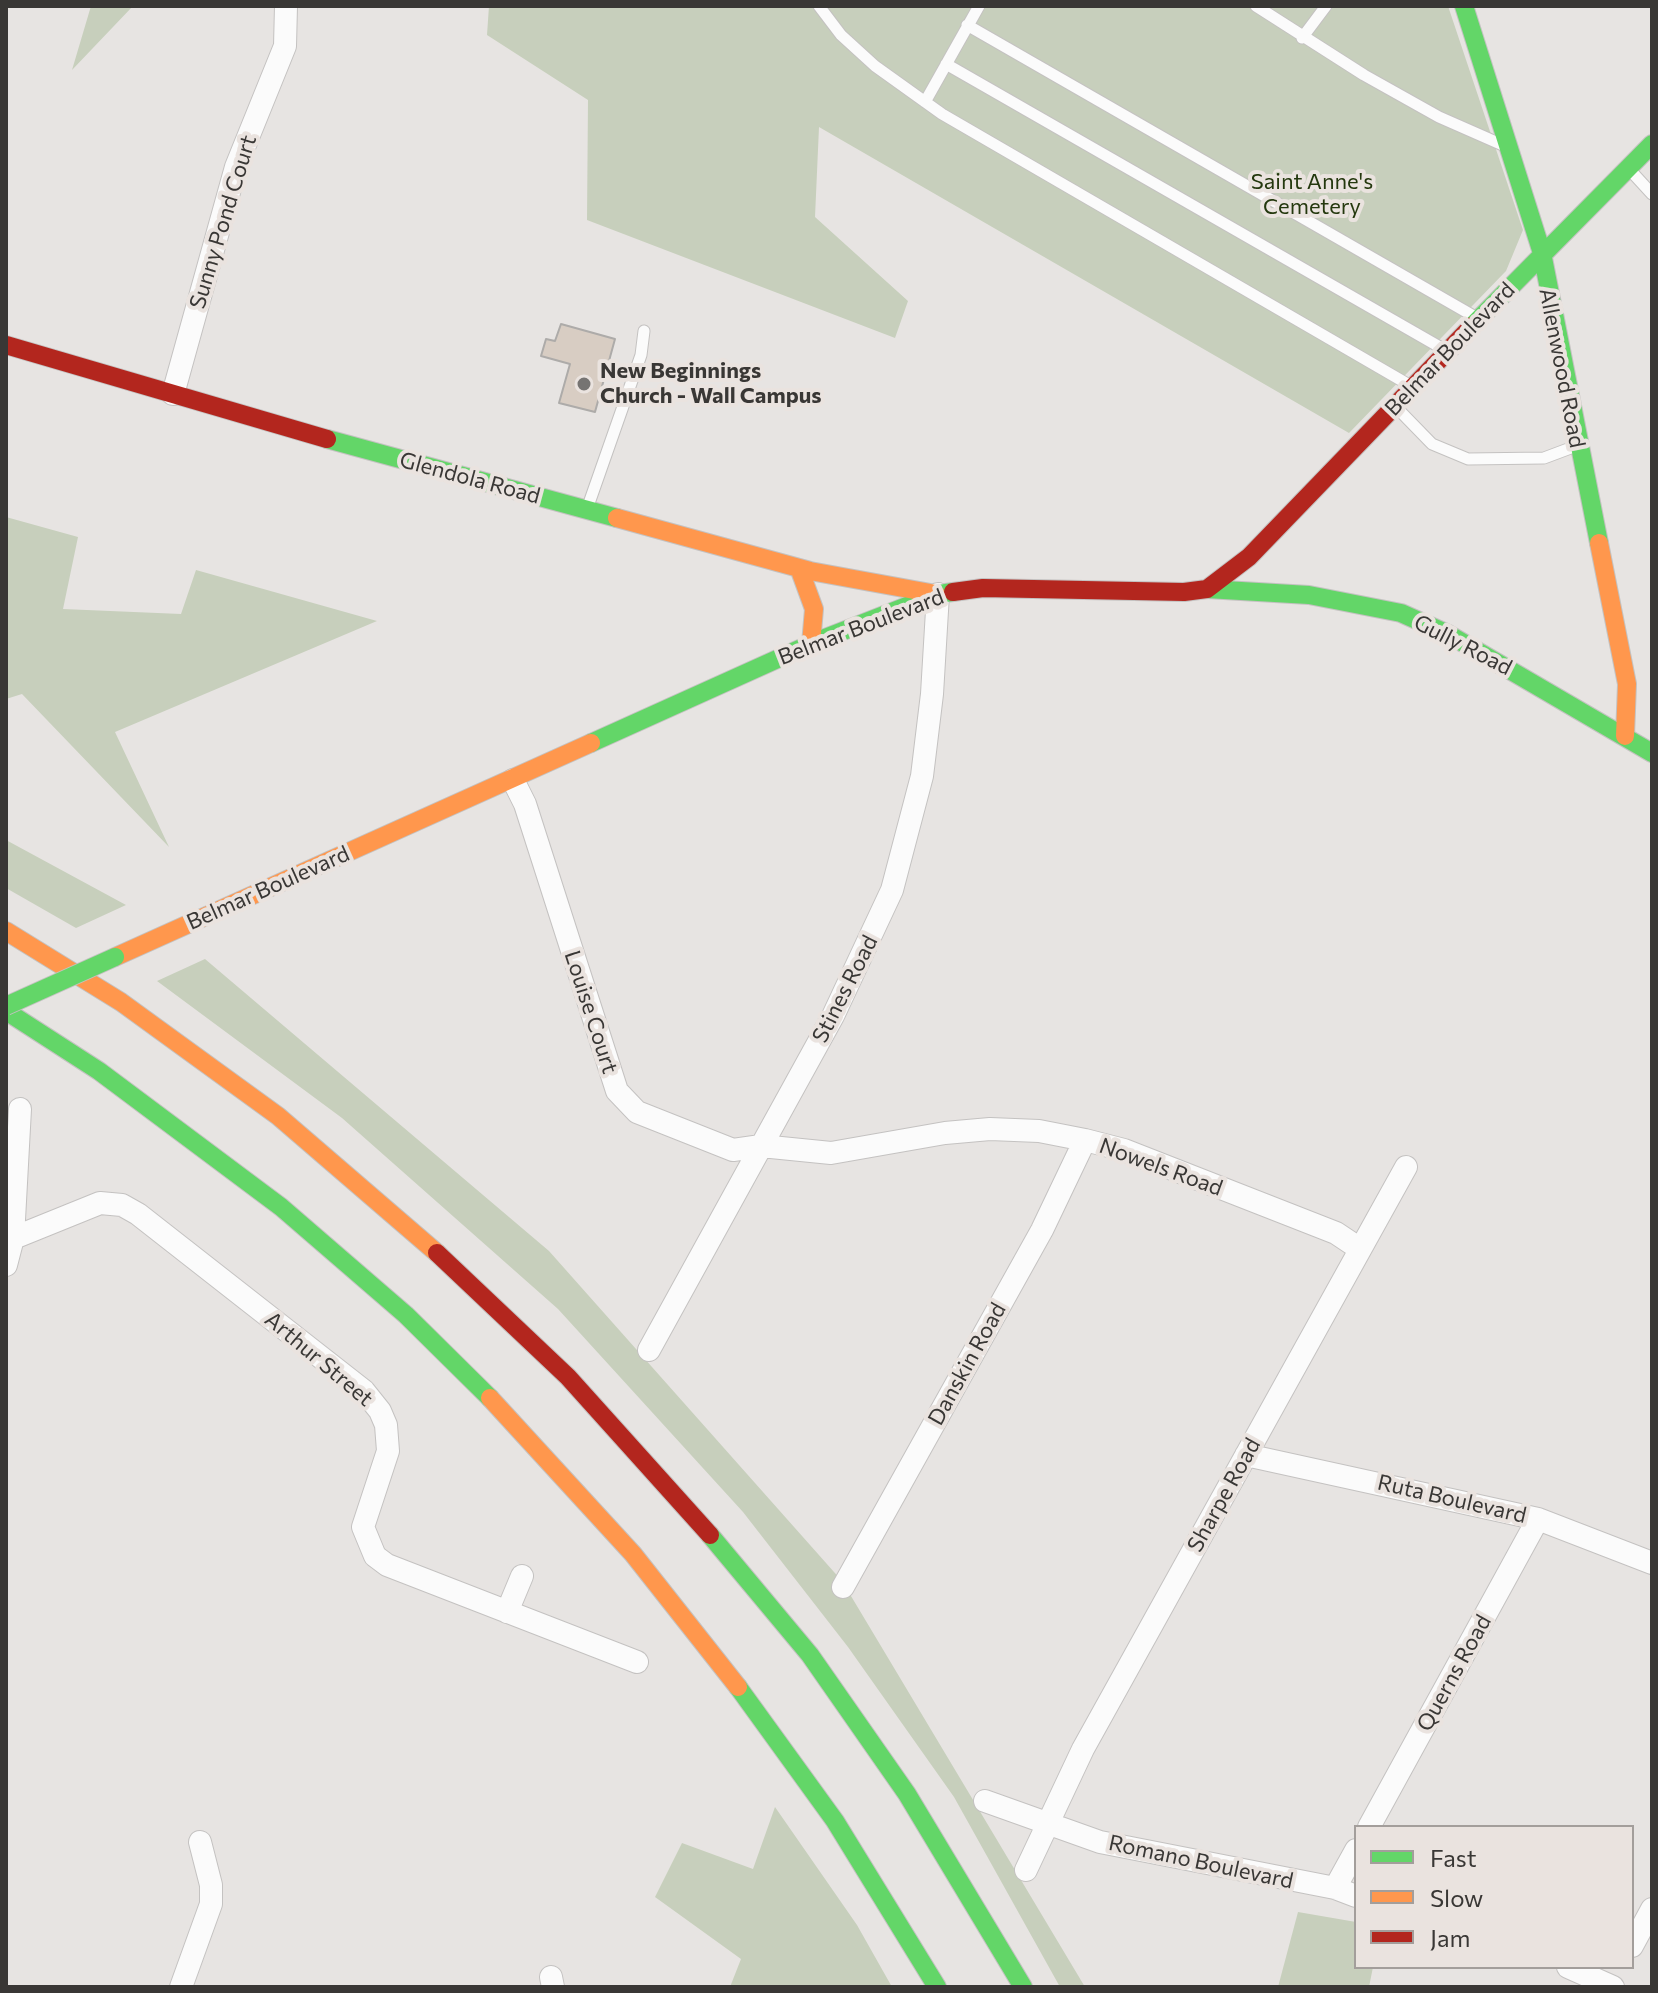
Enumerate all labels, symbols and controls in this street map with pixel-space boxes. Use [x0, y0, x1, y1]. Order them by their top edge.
street label: Sunny Pond Court [184, 132, 262, 312]
park label: Saint Anne's Cemetery [1251, 169, 1373, 220]
street label: Belmar Boulevard [1380, 277, 1520, 421]
street label: Allenwood Road [1534, 286, 1590, 450]
place label: New Beginnings Church - Wall Campus [600, 358, 821, 410]
marker: New Beginnings Church - Wall Campus [575, 375, 593, 393]
street label: Glendola Road [397, 447, 543, 509]
street label: Belmar Boulevard [774, 583, 948, 671]
street label: Gully Road [1410, 609, 1516, 681]
street label: Belmar Boulevard [183, 840, 353, 936]
street label: Stines Road [807, 931, 883, 1047]
street label: Louise Court [559, 947, 623, 1077]
street label: Nowels Road [1096, 1132, 1226, 1202]
street label: Danskin Road [922, 1298, 1012, 1430]
street label: Arthur Street [260, 1306, 378, 1412]
street label: Sharpe Road [1182, 1433, 1266, 1557]
street label: Ruta Boulevard [1375, 1469, 1529, 1529]
street label: Querns Road [1411, 1610, 1497, 1736]
legend [1354, 1825, 1634, 1969]
street label: Romano Boulevard [1106, 1830, 1296, 1894]
text: Fast [1430, 1843, 1477, 1872]
text: Slow [1430, 1883, 1483, 1912]
text: Jam [1430, 1923, 1470, 1952]

